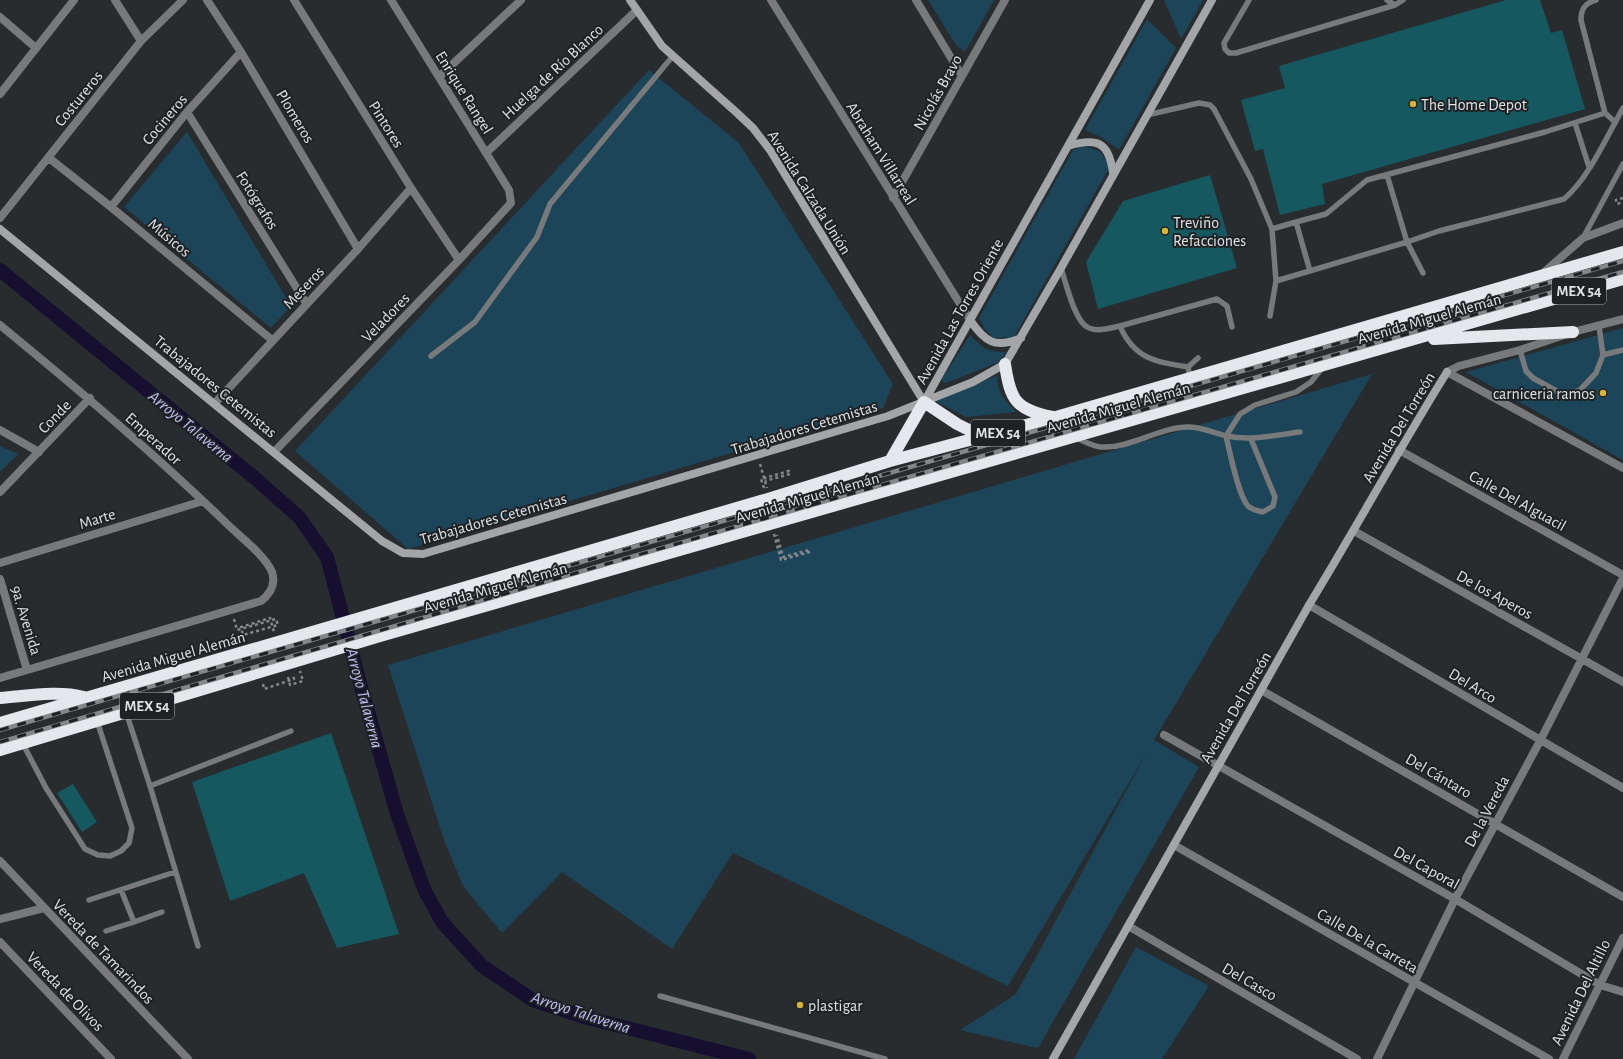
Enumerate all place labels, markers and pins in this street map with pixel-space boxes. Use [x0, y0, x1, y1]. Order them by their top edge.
place label: The Home Depot [1421, 97, 1527, 113]
marker: The Home Depot [1408, 99, 1418, 109]
place label: Treviño Refacciones [1173, 215, 1246, 249]
marker: Treviño Refacciones [1160, 226, 1170, 236]
place label: carniceria ramos [1493, 386, 1595, 402]
marker: carniceria ramos [1598, 388, 1608, 398]
place label: plastigar [808, 998, 863, 1014]
marker: plastigar [795, 1000, 805, 1010]

